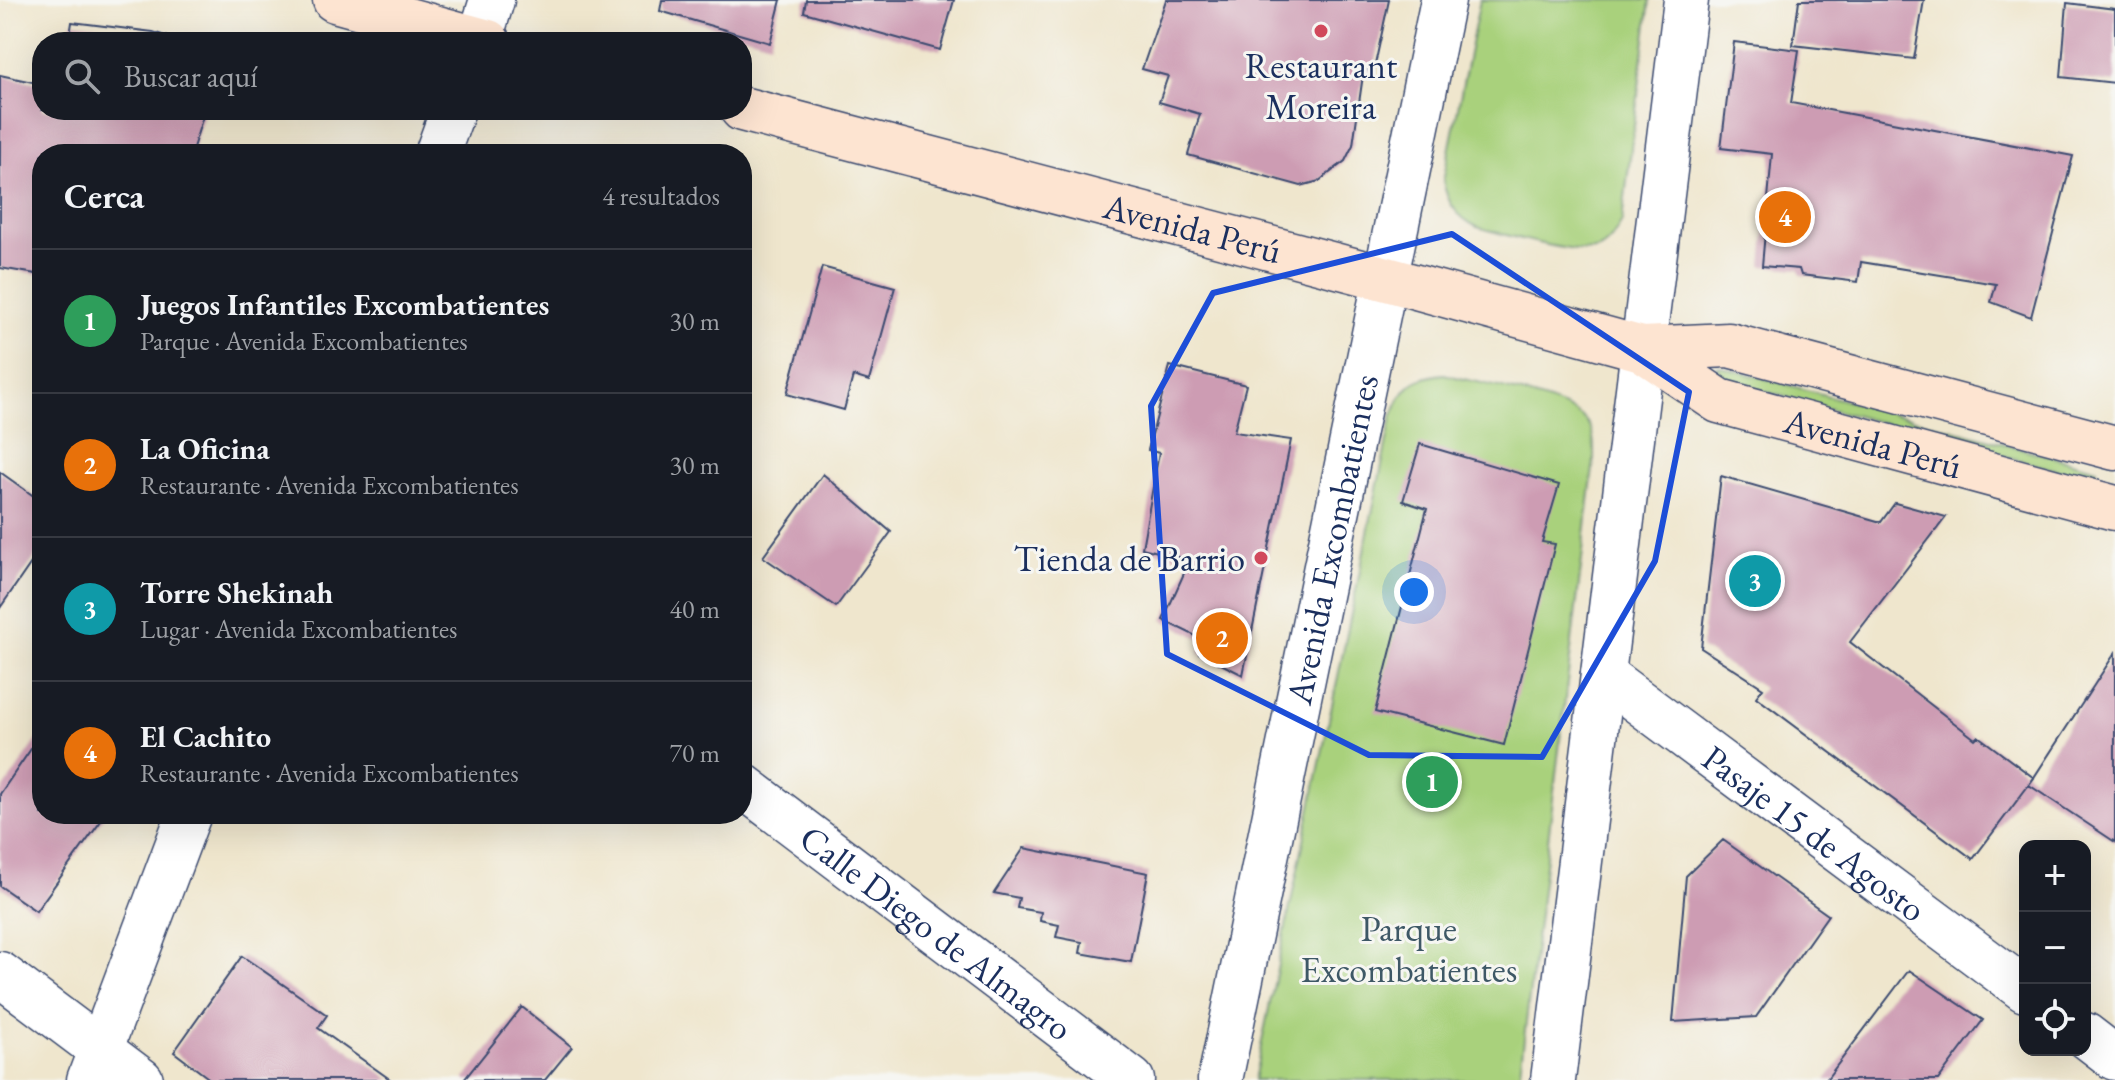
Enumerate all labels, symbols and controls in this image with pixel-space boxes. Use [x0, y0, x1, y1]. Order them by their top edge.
marker: Restaurant Moreira [1312, 22, 1330, 40]
search box [32, 32, 752, 120]
place label: Restaurant Moreira [1245, 42, 1398, 130]
icon: search [60, 54, 104, 98]
text: Buscar aquí [124, 57, 258, 96]
text: Cerca [64, 174, 144, 218]
text: 4 resultados [602, 179, 720, 213]
street label: Avenida Perú [1097, 182, 1287, 274]
pin: 4 [1759, 187, 1811, 247]
text: Juegos Infantiles Excombatientes [140, 285, 549, 324]
text: 1 [83, 304, 97, 338]
text: 30 m [670, 304, 720, 338]
text: Parque · Avenida Excombatientes [140, 324, 468, 358]
street label: Avenida Excombatientes [1275, 370, 1389, 710]
street label: Avenida Perú [1778, 396, 1967, 490]
text: La Oficina [140, 429, 270, 468]
text: 2 [83, 448, 97, 482]
text: 30 m [670, 448, 720, 482]
text: Restaurante · Avenida Excombatientes [140, 468, 519, 502]
place label: Tienda de Barrio [1014, 535, 1245, 582]
marker: Tienda de Barrio [1252, 549, 1270, 567]
pin: 3 [1729, 551, 1781, 611]
your location [1394, 572, 1434, 612]
text: Torre Shekinah [140, 573, 333, 612]
text: 3 [83, 592, 97, 626]
text: 40 m [670, 592, 720, 626]
pin: 2 [1196, 608, 1248, 668]
text: Lugar · Avenida Excombatientes [140, 612, 457, 646]
text: El Cachito [140, 717, 271, 756]
street label: Pasaje 15 de Agosto [1693, 734, 1936, 932]
text: 4 [83, 736, 97, 770]
text: 70 m [670, 736, 720, 770]
pin: 1 [1406, 752, 1458, 812]
text: Restaurante · Avenida Excombatientes [140, 756, 519, 790]
street label: Calle Diego de Almagro [790, 814, 1082, 1051]
map controls [2019, 840, 2091, 1056]
button: + [2019, 840, 2091, 912]
park label: Parque Excombatientes [1301, 905, 1517, 993]
button: − [2019, 912, 2091, 984]
button: locate [2019, 984, 2091, 1056]

